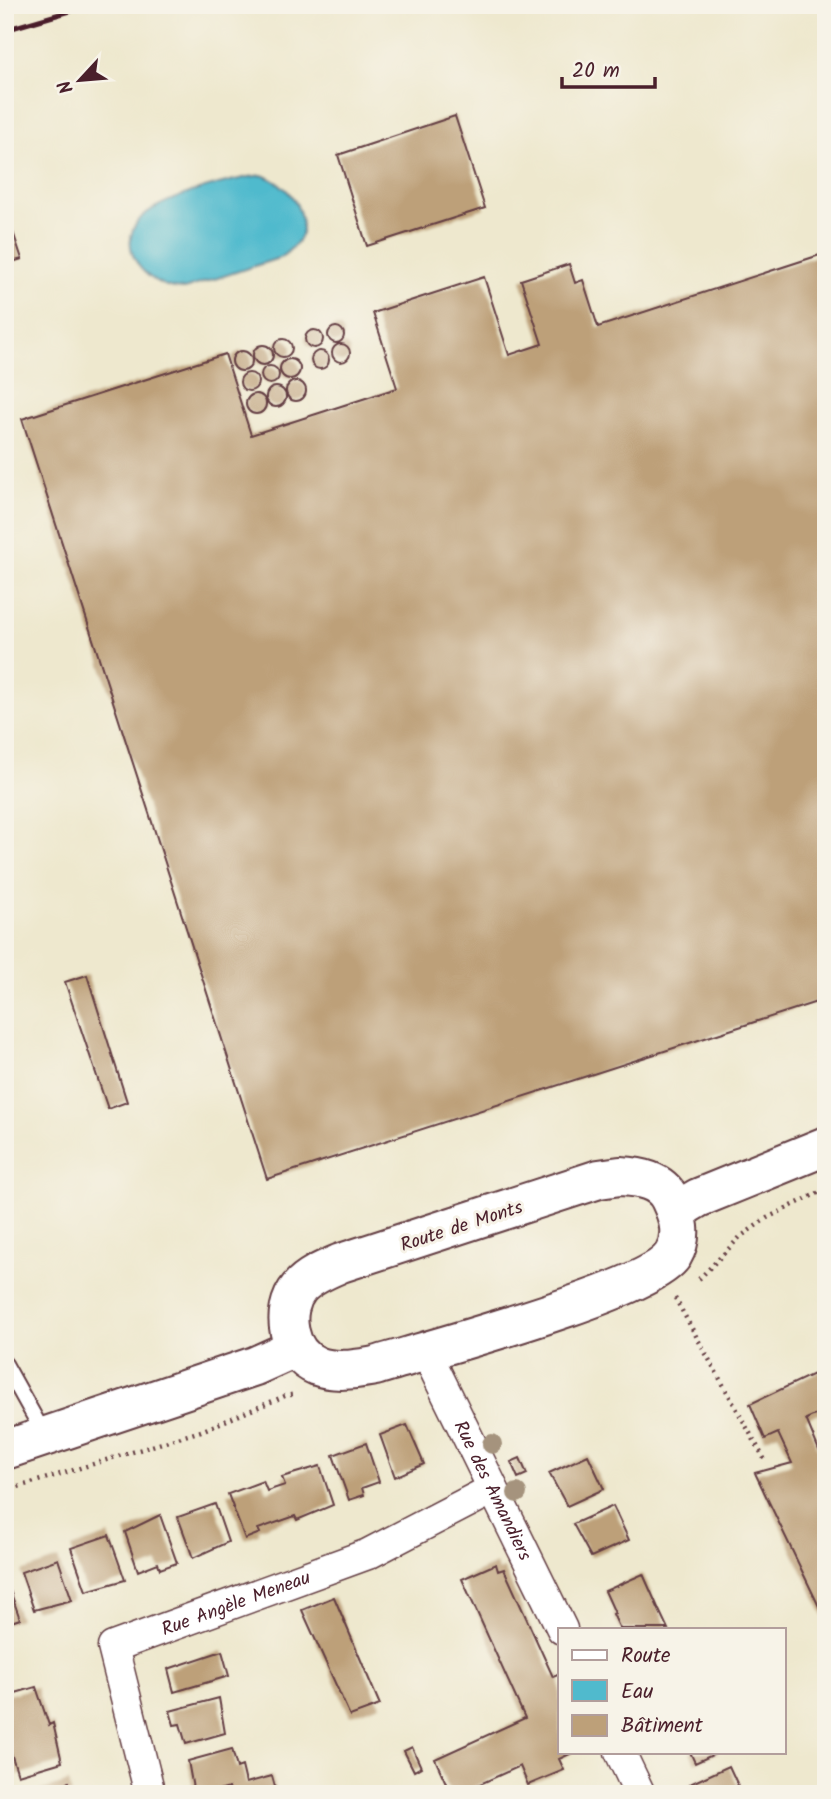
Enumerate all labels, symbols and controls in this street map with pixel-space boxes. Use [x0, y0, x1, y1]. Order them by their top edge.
north arrow [46, 46, 116, 116]
scale bar [562, 46, 654, 90]
text: 20 m [572, 55, 620, 88]
text: N [50, 75, 83, 99]
street label: Route de Monts [397, 1193, 527, 1261]
street label: Rue des Amandiers [445, 1416, 539, 1566]
street label: Rue Angèle Meneau [157, 1563, 315, 1645]
legend [558, 1628, 786, 1754]
text: Route [621, 1640, 671, 1673]
text: Eau [621, 1676, 653, 1709]
text: Bâtiment [621, 1710, 704, 1743]

